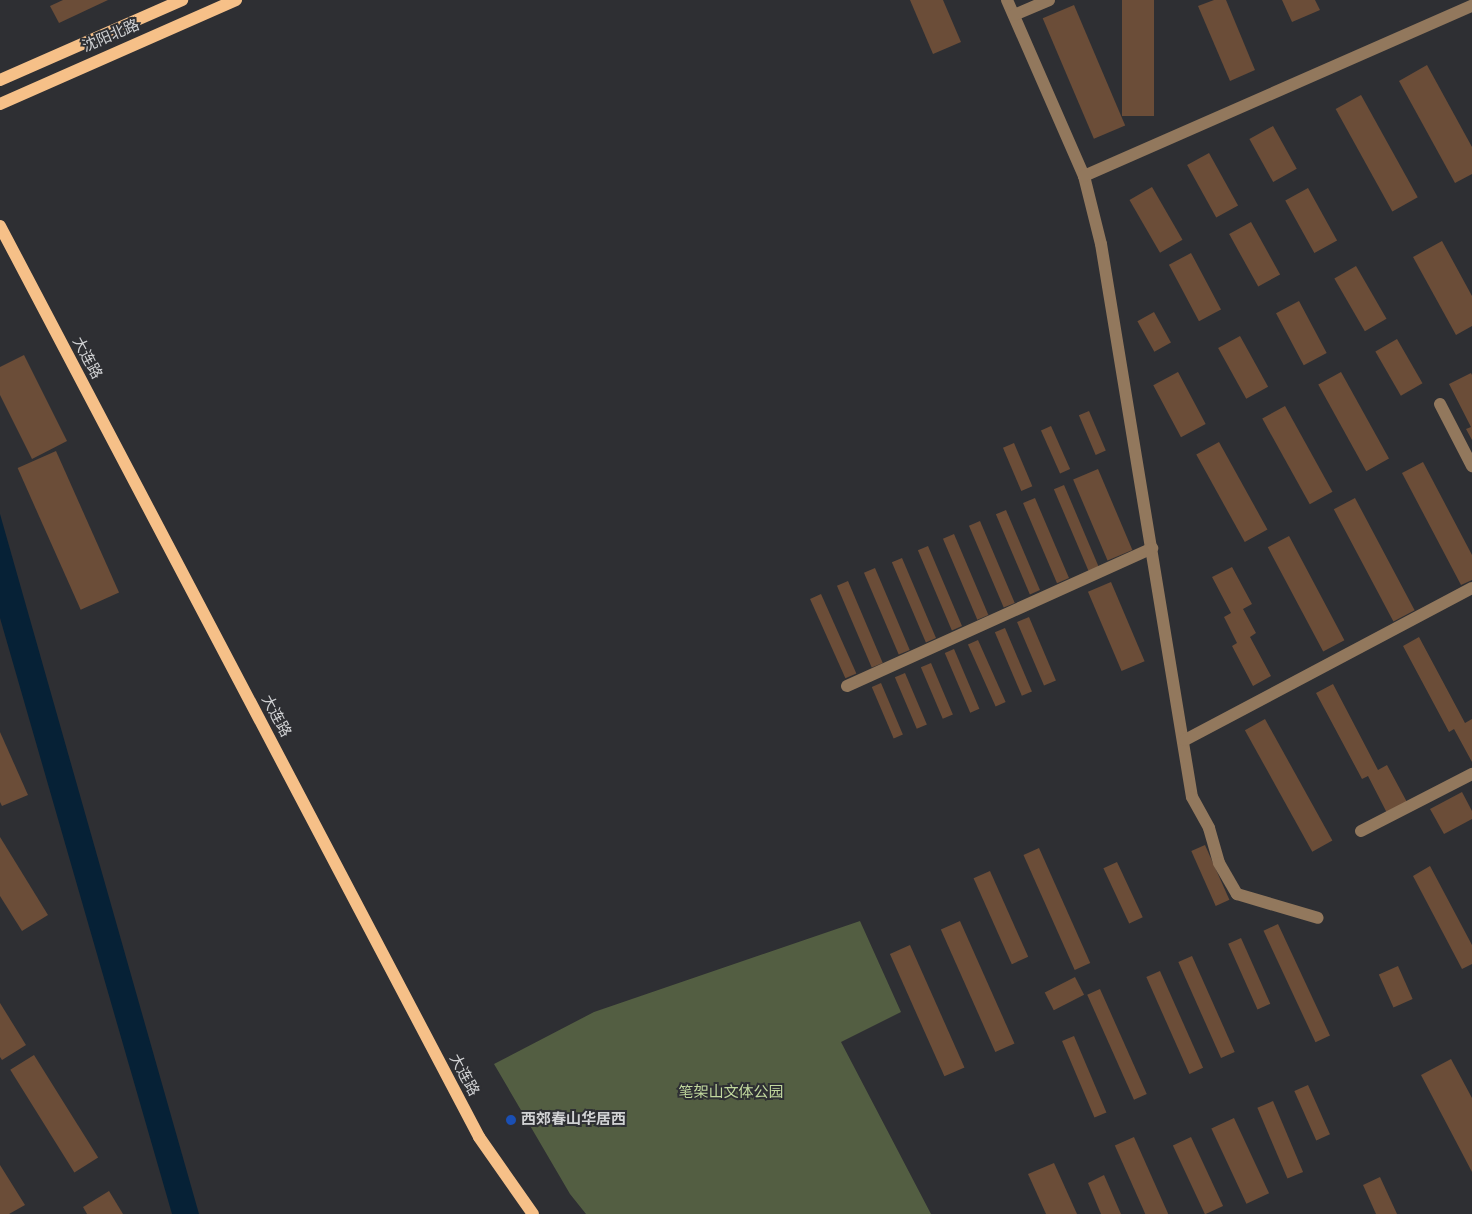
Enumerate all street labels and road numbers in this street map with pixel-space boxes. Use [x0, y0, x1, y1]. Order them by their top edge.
street label: 沈阳北路 [80, 16, 142, 56]
street label: 大连路 [68, 334, 106, 382]
street label: 大连路 [257, 692, 295, 740]
street label: 大连路 [445, 1051, 483, 1099]

